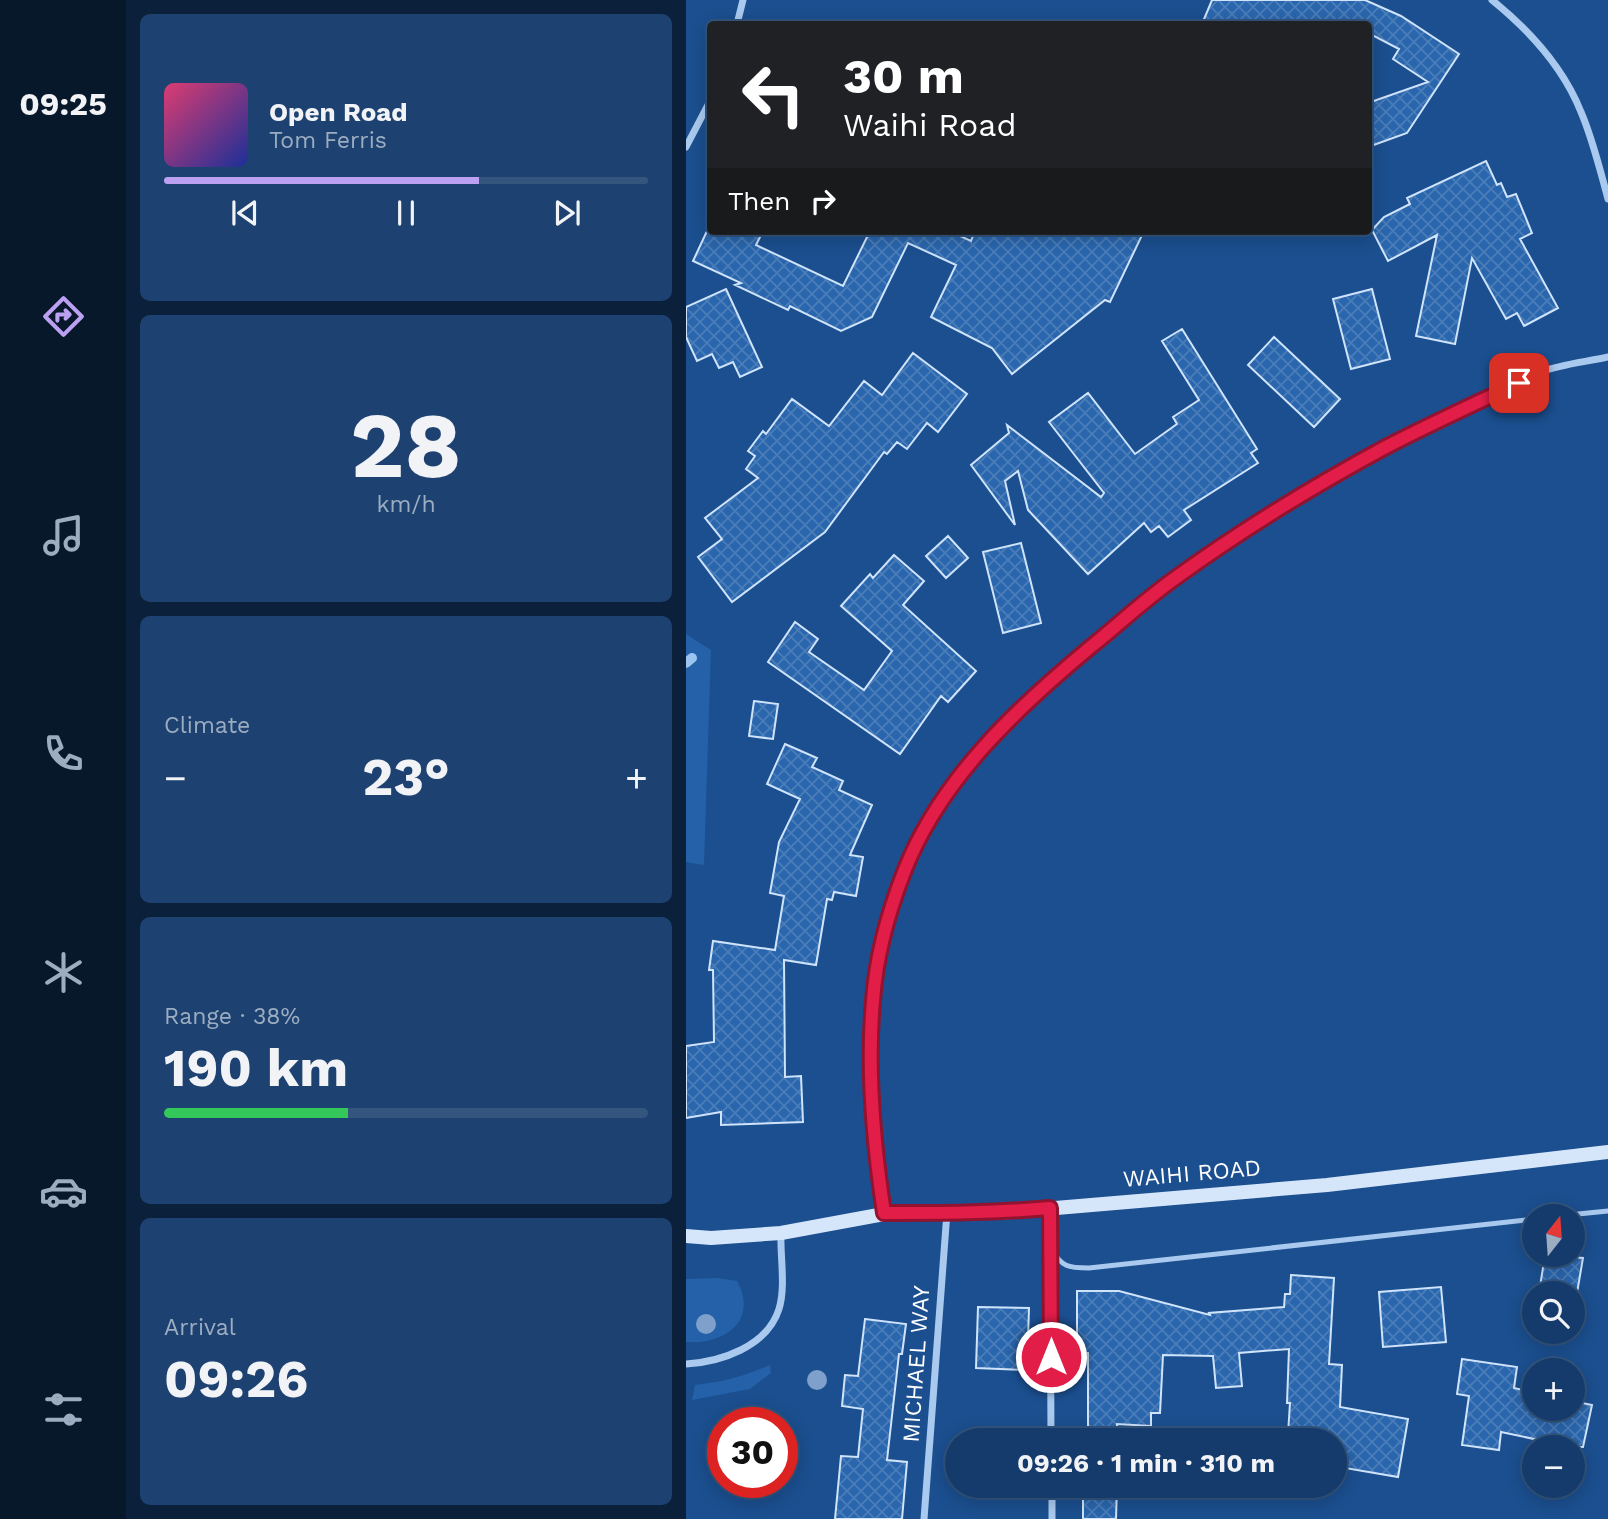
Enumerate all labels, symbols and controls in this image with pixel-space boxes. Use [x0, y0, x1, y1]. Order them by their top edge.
text: 30 m [843, 47, 964, 105]
icon: left [728, 49, 819, 140]
text: 09:25 [19, 85, 107, 123]
text: Open Road [269, 97, 407, 127]
text: Waihi Road [843, 106, 1016, 144]
text: Tom Ferris [269, 127, 387, 154]
icon: right [804, 182, 842, 220]
text: Then [728, 186, 790, 216]
icon: previous [226, 194, 264, 232]
icon: pause [387, 194, 425, 232]
icon: next [548, 194, 586, 232]
icon: directions [39, 292, 88, 341]
pin [1489, 353, 1549, 413]
icon: arrive [1500, 364, 1538, 402]
text: 28 [350, 392, 462, 499]
text: km/h [376, 491, 436, 518]
icon: music [39, 511, 88, 560]
text: Climate [164, 712, 250, 739]
icon: phone [39, 729, 88, 778]
text: 23° [362, 747, 450, 808]
text: − [164, 756, 187, 800]
text: + [625, 756, 648, 800]
icon: climate [39, 948, 88, 997]
text: Range · 38% [164, 1003, 300, 1030]
text: 190 km [164, 1038, 348, 1099]
street label: WAIHI ROAD [1122, 1154, 1262, 1193]
icon: car [39, 1167, 88, 1216]
north arrow [1522, 1204, 1586, 1267]
map controls [1522, 1204, 1585, 1498]
button: search [1522, 1281, 1585, 1344]
street label: MICHAEL WAY [898, 1285, 935, 1443]
text: Arrival [164, 1314, 236, 1341]
position arrow [1014, 1320, 1088, 1394]
text: 09:26 [164, 1349, 308, 1410]
button: + [1522, 1358, 1585, 1421]
icon: filters [39, 1385, 88, 1434]
speed limit sign: 30 [707, 1407, 798, 1498]
button: − [1522, 1435, 1585, 1498]
text: 09:26 · 1 min · 310 m [1017, 1448, 1275, 1478]

